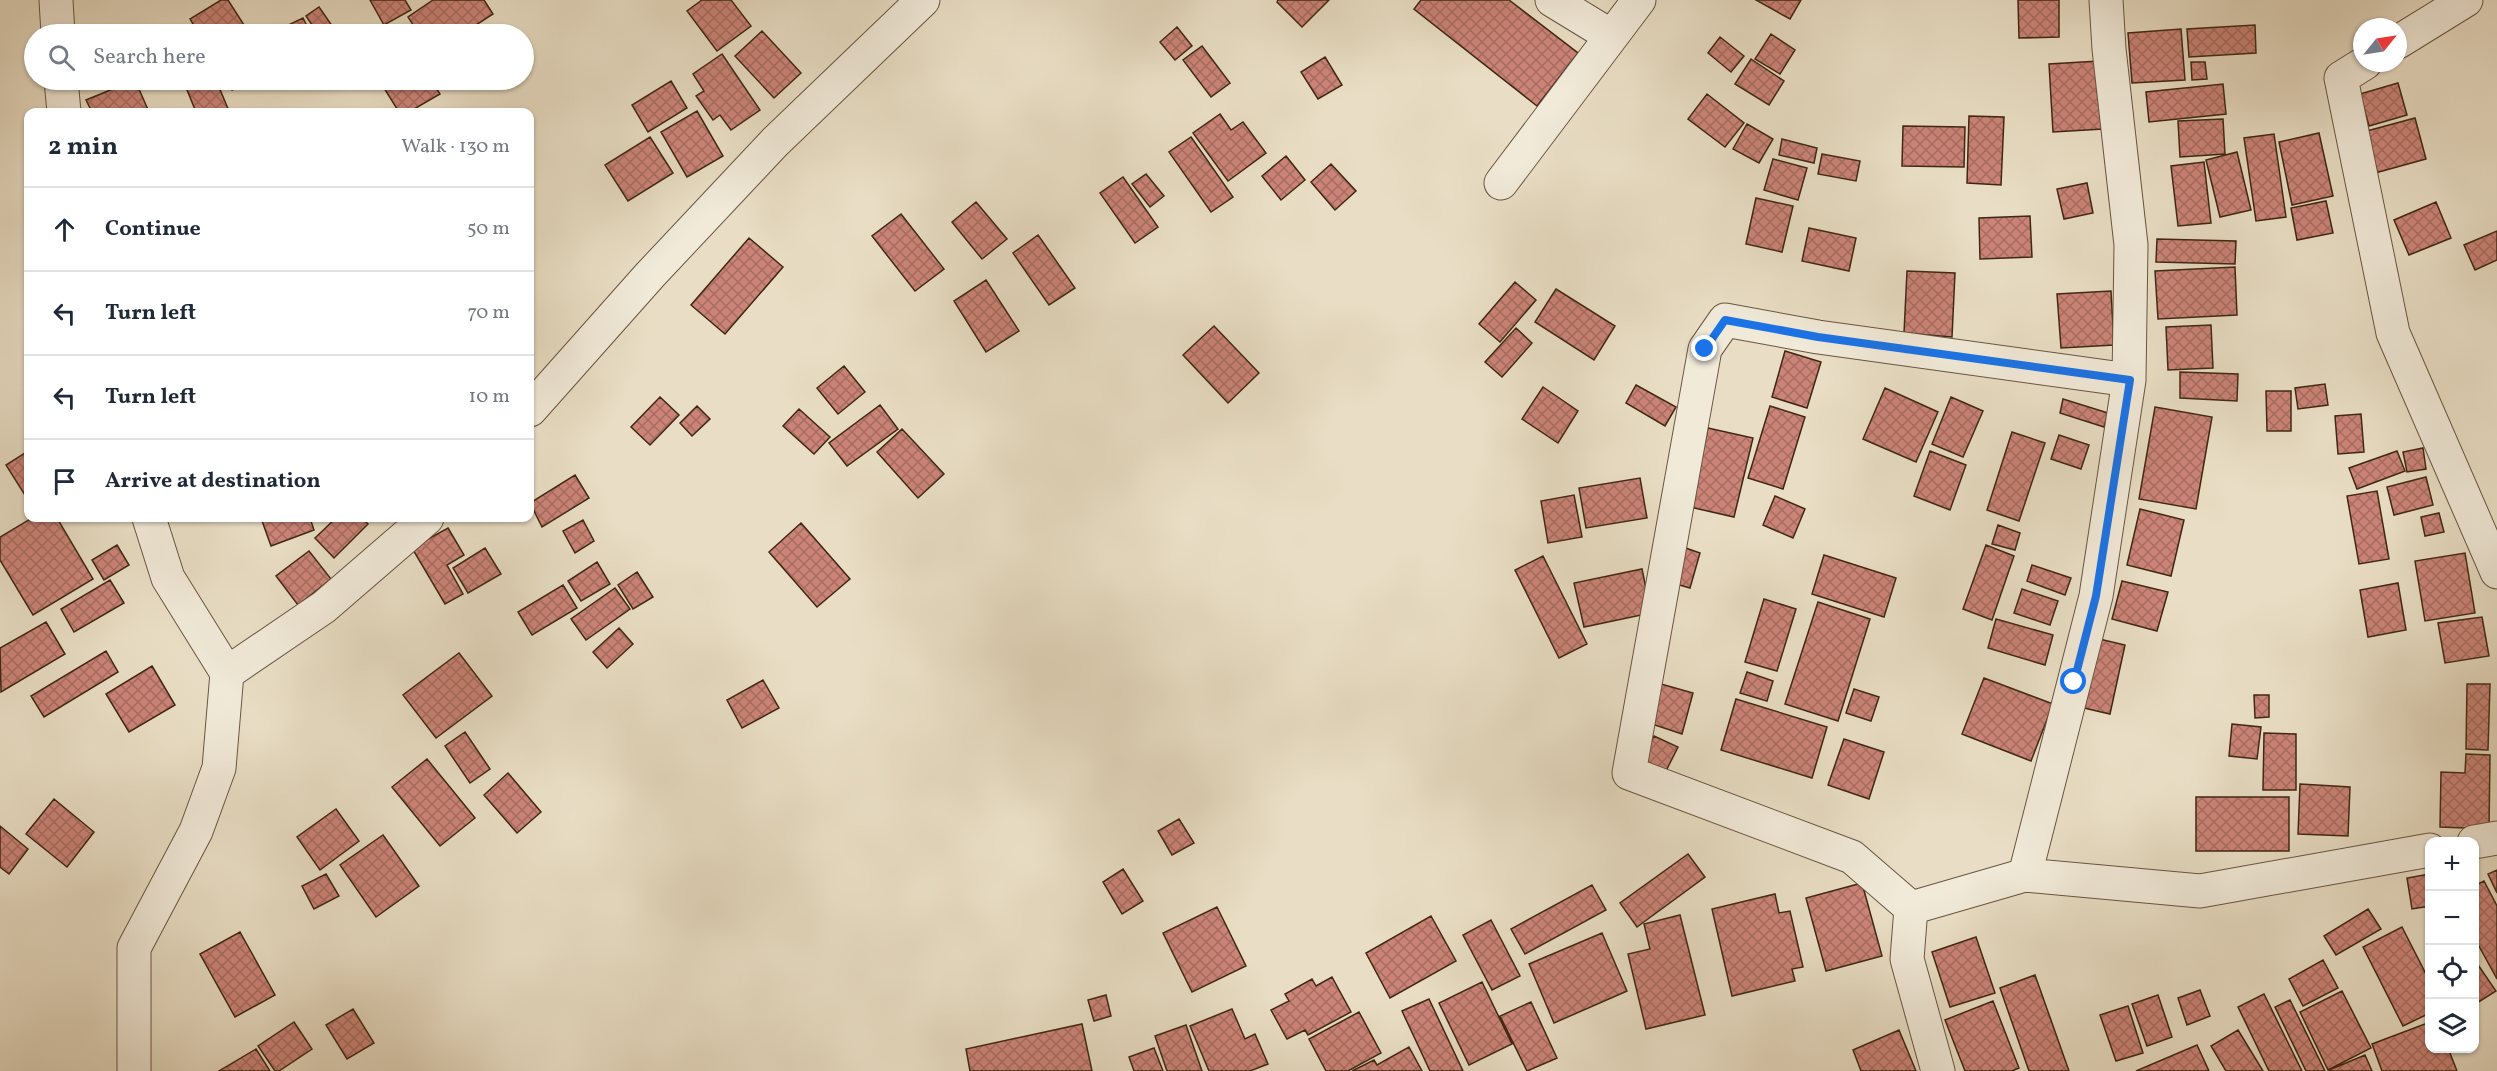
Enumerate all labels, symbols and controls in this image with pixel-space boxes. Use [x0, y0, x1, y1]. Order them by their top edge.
north arrow [2353, 18, 2407, 72]
search box [24, 24, 534, 90]
icon: search [45, 41, 78, 74]
text: Search here [93, 42, 206, 73]
text: 2 min [48, 129, 118, 165]
text: Walk · 130 m [401, 133, 510, 161]
icon: ahead [48, 213, 81, 246]
text: Continue [105, 214, 201, 245]
text: 50 m [467, 215, 510, 243]
icon: left [48, 297, 81, 330]
text: Turn left [105, 298, 196, 329]
text: 70 m [467, 299, 510, 327]
route end [1691, 335, 1717, 361]
icon: left [48, 381, 81, 414]
text: Turn left [105, 382, 196, 413]
text: 10 m [469, 383, 510, 411]
icon: arrive [48, 465, 81, 498]
text: Arrive at destination [105, 466, 321, 497]
route start [2060, 668, 2086, 694]
map controls [2425, 837, 2479, 1053]
button: + [2425, 837, 2479, 891]
button: − [2425, 891, 2479, 945]
button: locate [2425, 945, 2479, 999]
button: layers [2425, 999, 2479, 1053]

